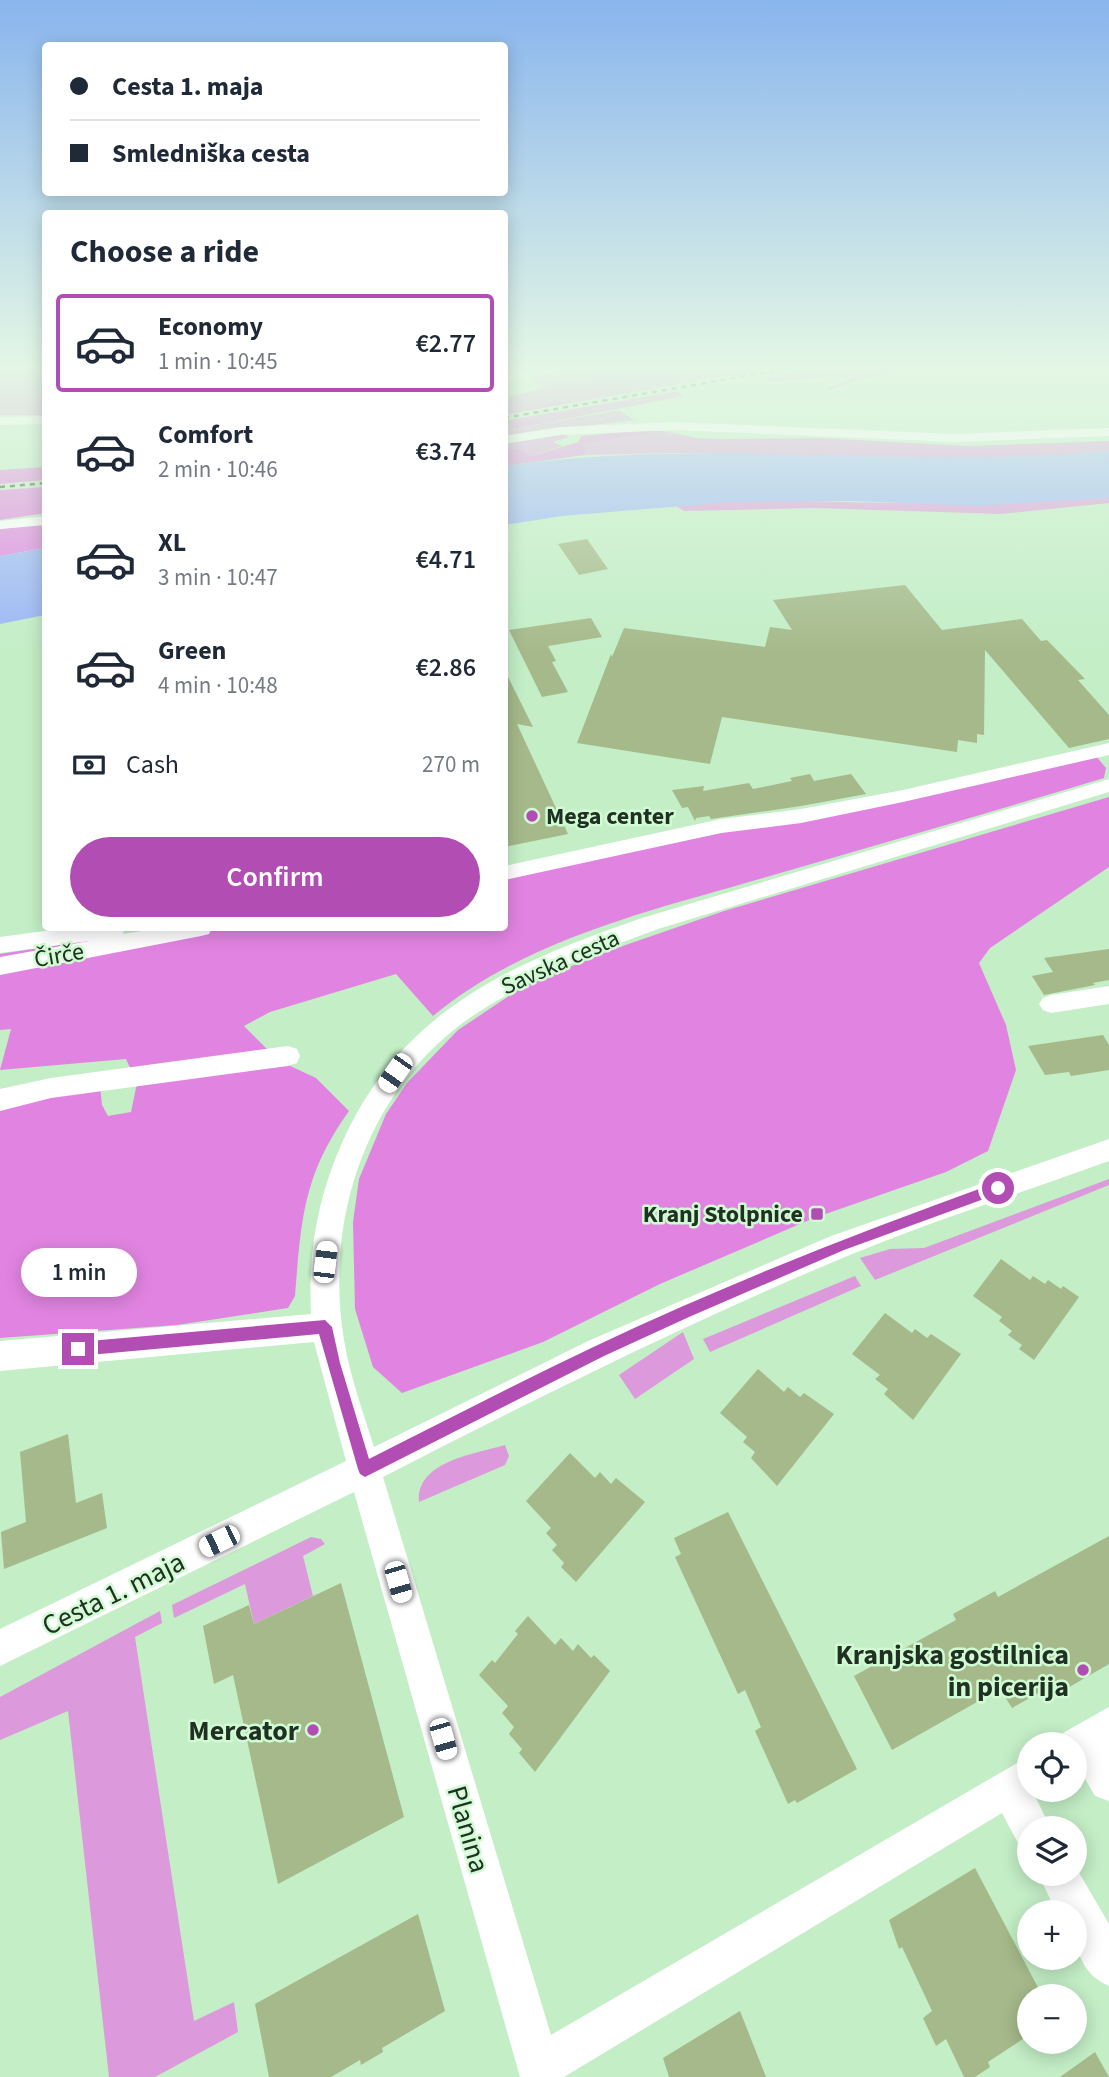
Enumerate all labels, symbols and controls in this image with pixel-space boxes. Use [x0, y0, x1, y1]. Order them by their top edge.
text: Cesta 1. maja [112, 68, 264, 105]
text: Smledniška cesta [112, 135, 310, 172]
text: Choose a ride [70, 229, 259, 275]
text: Economy [158, 308, 263, 345]
icon: car [74, 312, 137, 375]
text: €2.77 [415, 325, 476, 362]
text: 1 min · 10:45 [158, 345, 278, 378]
text: Comfort [158, 416, 253, 453]
icon: car [74, 420, 137, 483]
text: €3.74 [415, 433, 476, 470]
text: 2 min · 10:46 [158, 453, 278, 486]
text: XL [158, 524, 186, 561]
icon: car [74, 528, 137, 591]
text: €4.71 [415, 541, 476, 578]
text: 3 min · 10:47 [158, 561, 278, 594]
text: Green [158, 632, 226, 669]
icon: car [74, 636, 137, 699]
text: €2.86 [415, 649, 476, 686]
text: 4 min · 10:48 [158, 669, 278, 702]
icon: cash [70, 746, 108, 784]
text: Cash [126, 746, 179, 783]
text: 270 m [422, 748, 480, 781]
place label: Mega center [546, 799, 674, 834]
marker: Mega center [524, 808, 540, 824]
button: Confirm [70, 837, 480, 917]
street label: Savska cesta [495, 921, 625, 1004]
street label: Čirče [31, 934, 87, 977]
car [375, 1050, 416, 1096]
route start [982, 1172, 1014, 1204]
place label: Kranj Stolpnice [643, 1197, 803, 1232]
marker: Kranj Stolpnice [809, 1206, 825, 1222]
car [313, 1240, 338, 1284]
callout: 1 min [20, 1248, 136, 1296]
text: 1 min [52, 1256, 106, 1289]
route end [62, 1333, 94, 1365]
car [196, 1522, 243, 1560]
street label: Cesta 1. maja [35, 1542, 192, 1646]
car [383, 1559, 414, 1605]
place label: Kranjska gostilnica in picerija [836, 1635, 1069, 1707]
marker: Kranjska gostilnica in picerija [1075, 1662, 1091, 1678]
place label: Mercator [188, 1711, 300, 1751]
car [428, 1716, 459, 1762]
marker: Mercator [305, 1722, 321, 1738]
map controls [1017, 1732, 1087, 2054]
button: locate [1017, 1732, 1087, 1802]
street label: Planina [437, 1781, 499, 1877]
button: layers [1017, 1816, 1087, 1886]
button: + [1017, 1900, 1087, 1970]
button: − [1017, 1984, 1087, 2054]

